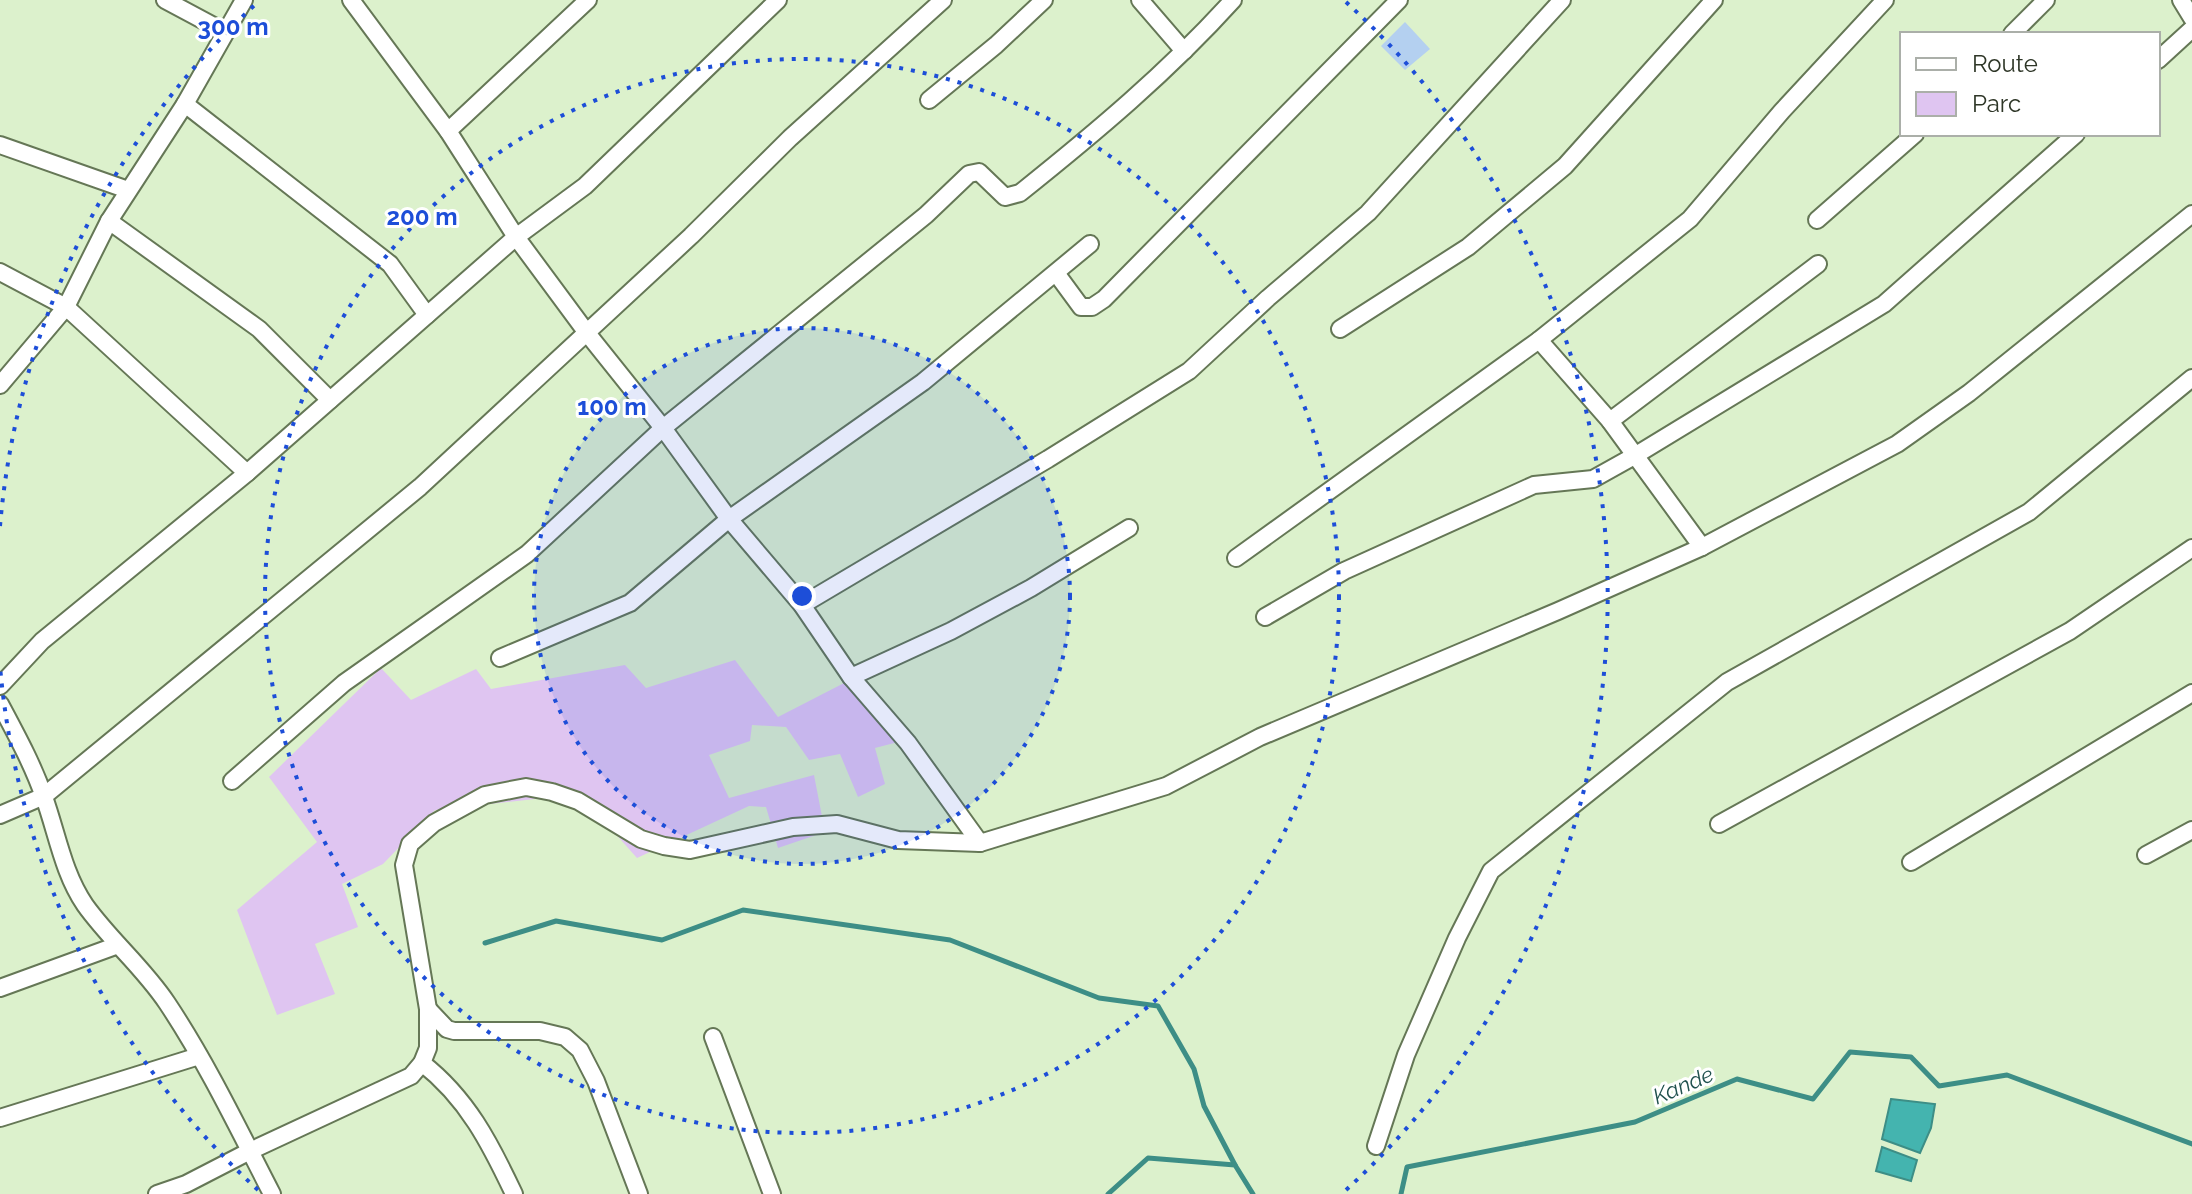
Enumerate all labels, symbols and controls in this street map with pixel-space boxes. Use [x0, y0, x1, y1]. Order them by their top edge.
text: 300 m [198, 12, 268, 41]
legend [1900, 32, 2160, 136]
text: Route [1972, 49, 2038, 78]
text: Parc [1972, 89, 2021, 118]
text: 200 m [386, 202, 458, 231]
text: 100 m [577, 392, 647, 421]
centre of rings [788, 582, 816, 610]
water label: Kande [1649, 1061, 1717, 1109]

